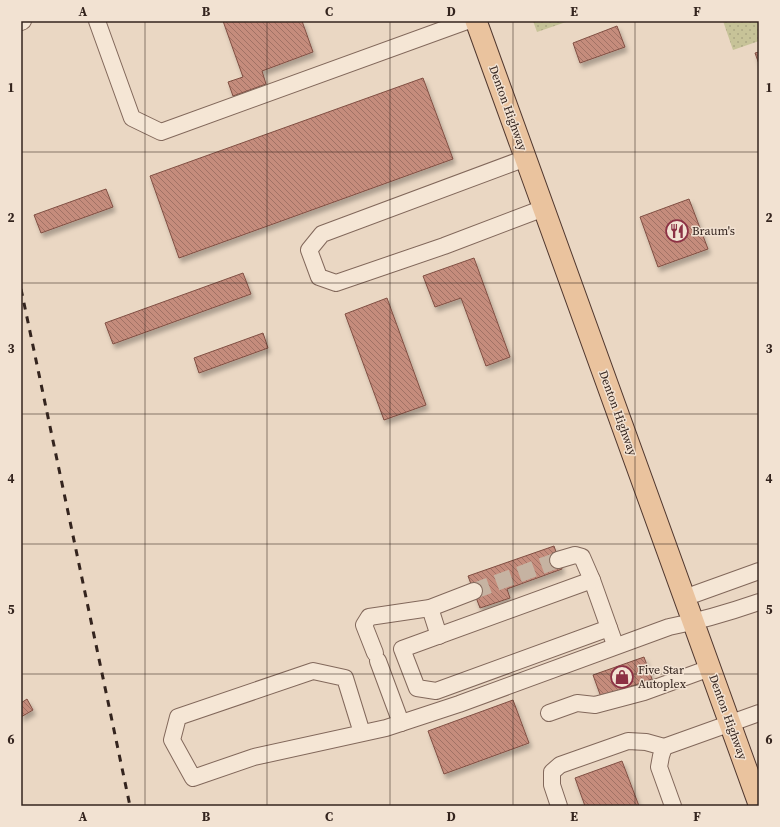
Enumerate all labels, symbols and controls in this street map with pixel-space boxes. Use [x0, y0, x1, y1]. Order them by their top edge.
text: A [79, 3, 88, 20]
text: B [202, 3, 211, 20]
text: C [325, 3, 333, 20]
text: D [446, 3, 456, 20]
text: E [570, 3, 578, 20]
text: F [693, 3, 701, 20]
street label: Denton Highway [485, 63, 531, 154]
text: 1 [7, 79, 15, 96]
text: 1 [765, 79, 773, 96]
text: 2 [7, 209, 15, 226]
text: 2 [765, 209, 773, 226]
restaurant icon: Braum's [664, 218, 690, 244]
place label: Braum's [692, 223, 735, 239]
text: 3 [7, 340, 15, 357]
text: 3 [765, 340, 773, 357]
street label: Denton Highway [595, 368, 641, 459]
text: 4 [7, 470, 15, 487]
text: 4 [765, 470, 773, 487]
text: 5 [7, 601, 15, 618]
text: 5 [765, 601, 773, 618]
place label: Five Star Autoplex [638, 662, 687, 692]
shop icon: Five Star Autoplex [609, 664, 635, 690]
street label: Denton Highway [705, 672, 751, 763]
text: 6 [7, 731, 15, 748]
text: 6 [765, 731, 773, 748]
text: A [79, 808, 88, 825]
text: B [202, 808, 211, 825]
text: C [325, 808, 333, 825]
text: D [446, 808, 456, 825]
text: E [570, 808, 578, 825]
text: F [693, 808, 701, 825]

